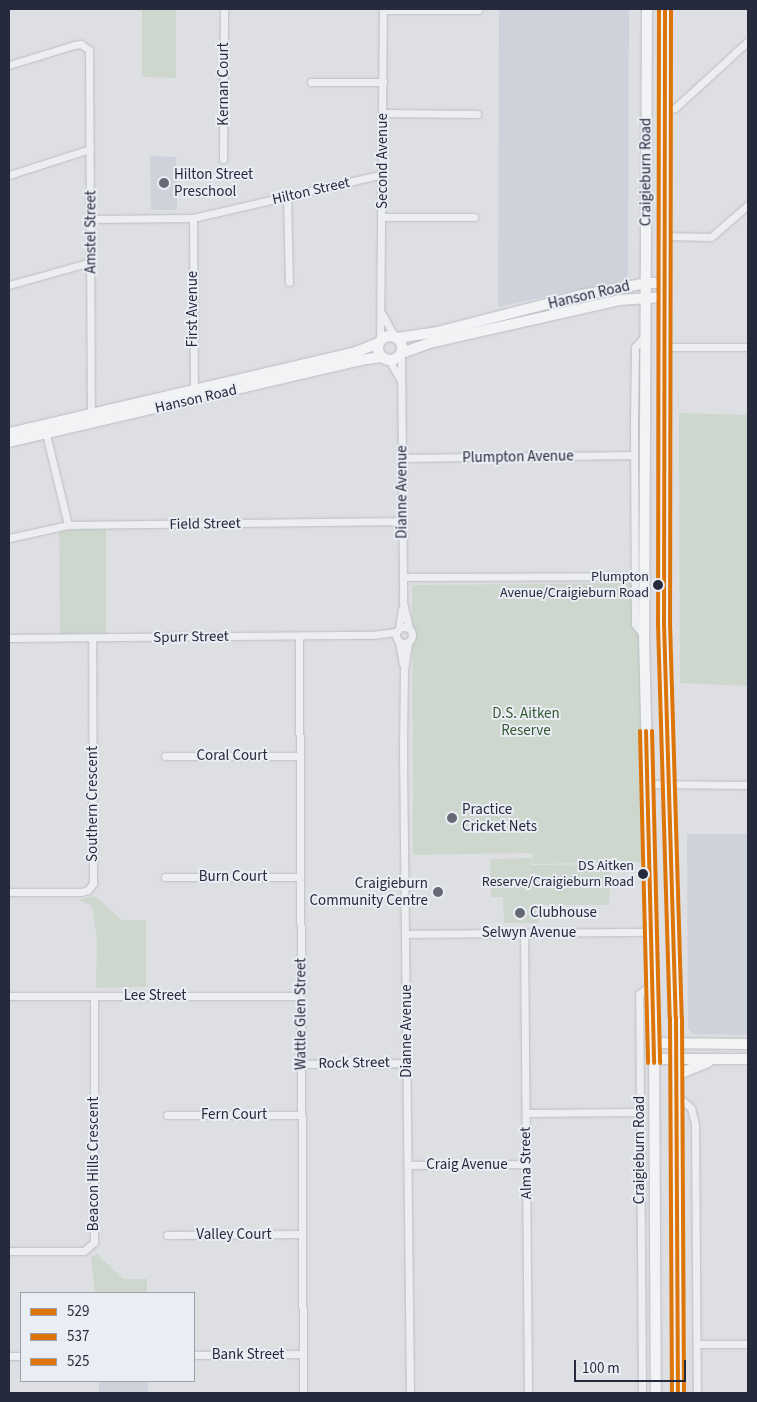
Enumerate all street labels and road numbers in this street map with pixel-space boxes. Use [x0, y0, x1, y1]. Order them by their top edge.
street label: Kernan Court [215, 42, 233, 126]
street label: Second Avenue [374, 113, 392, 209]
street label: Craigieburn Road [637, 118, 655, 226]
street label: Hilton Street [270, 173, 352, 209]
street label: Amstel Street [82, 190, 100, 274]
street label: First Avenue [184, 271, 202, 347]
street label: Hanson Road [546, 277, 632, 313]
street label: Hanson Road [153, 381, 239, 417]
street label: Dianne Avenue [393, 445, 411, 539]
street label: Plumpton Avenue [462, 447, 574, 467]
street label: Field Street [169, 514, 241, 534]
street label: Spurr Street [153, 627, 229, 647]
street label: Southern Crescent [84, 746, 102, 862]
street label: Coral Court [196, 747, 268, 765]
street label: Burn Court [199, 868, 267, 886]
street label: Selwyn Avenue [482, 924, 576, 942]
street label: Wattle Glen Street [292, 958, 310, 1070]
street label: Dianne Avenue [398, 984, 416, 1078]
street label: Lee Street [124, 987, 186, 1005]
street label: Rock Street [318, 1053, 390, 1073]
street label: Craigieburn Road [631, 1096, 649, 1204]
street label: Beacon Hills Crescent [85, 1097, 103, 1231]
street label: Fern Court [201, 1106, 267, 1124]
street label: Alma Street [516, 1127, 536, 1199]
street label: Craig Avenue [426, 1156, 508, 1174]
street label: Valley Court [196, 1226, 272, 1244]
street label: Bank Street [212, 1346, 284, 1364]

